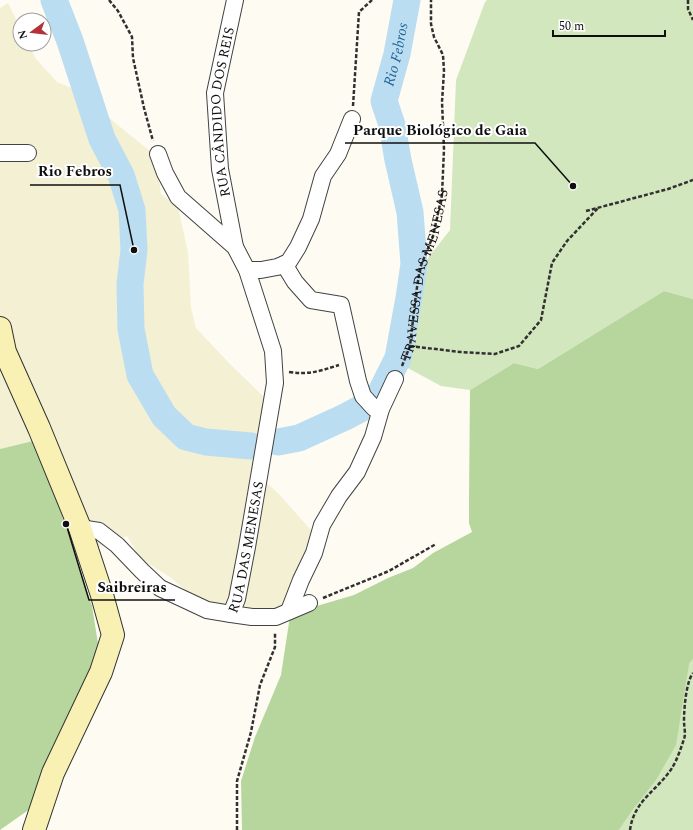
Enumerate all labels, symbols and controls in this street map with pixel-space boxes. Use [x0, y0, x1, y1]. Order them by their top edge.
north arrow [12, 12, 52, 52]
scale bar [553, 12, 665, 38]
text: 50 m [559, 17, 584, 36]
water label: Rio Febros [378, 20, 415, 89]
street label: RUA CÂNDIDO DOS REIS [205, 25, 240, 199]
text: N [13, 28, 32, 41]
callout: Parque Biológico de Gaia [345, 116, 535, 143]
text: Parque Biológico de Gaia [353, 119, 527, 142]
callout: Rio Febros [30, 158, 120, 185]
text: Rio Febros [38, 160, 112, 183]
street label: TRAVESSA DAS MENESAS [395, 189, 453, 365]
street label: RUA DAS MENESAS [222, 480, 269, 616]
callout: Saibreiras [89, 573, 175, 600]
text: Saibreiras [97, 576, 167, 599]

